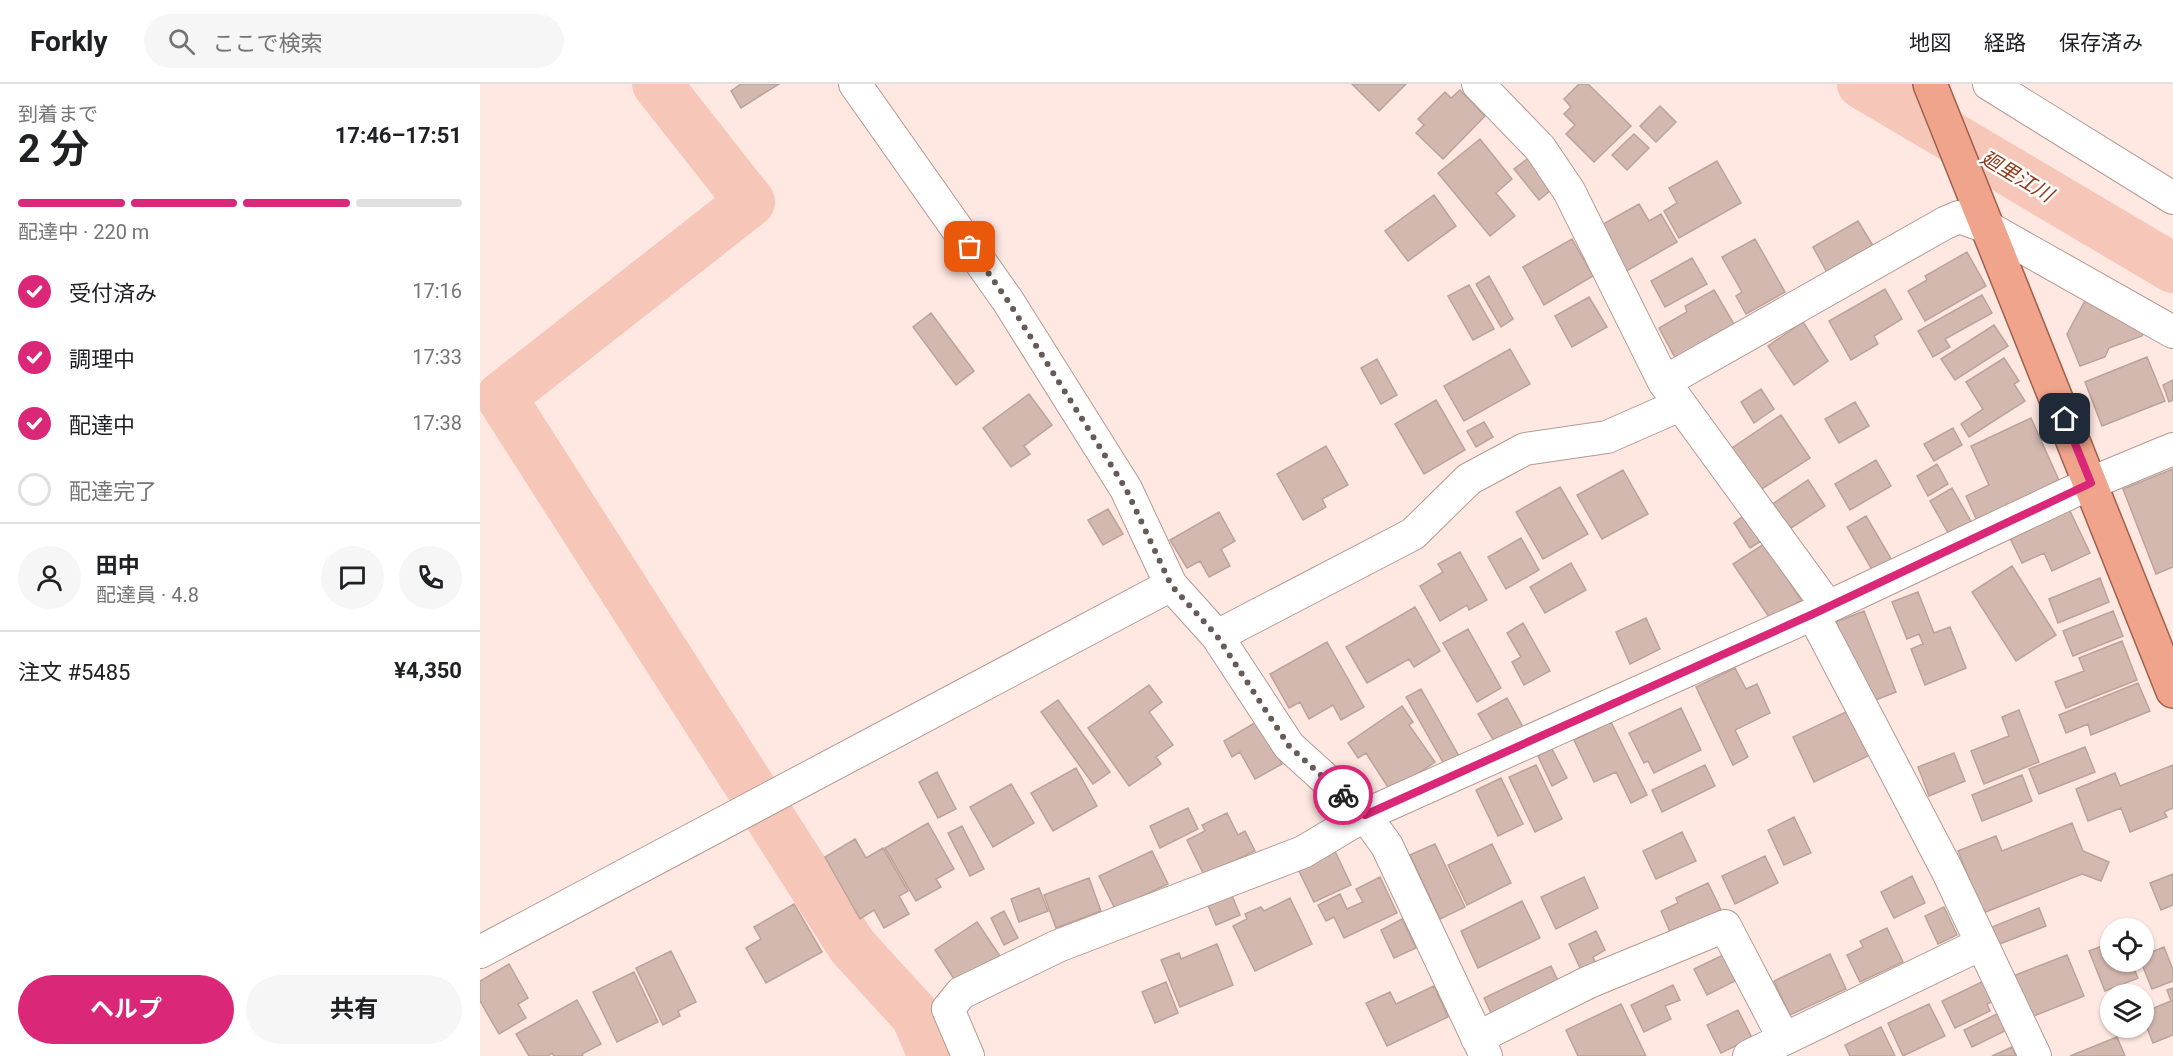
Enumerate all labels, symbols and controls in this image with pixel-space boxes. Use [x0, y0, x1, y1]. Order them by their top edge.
search box [144, 14, 564, 68]
text: Forkly [30, 25, 108, 58]
icon: search [165, 25, 198, 58]
text: ここで検索 [213, 31, 323, 56]
text: 地図 [1909, 31, 1951, 55]
text: 経路 [1984, 31, 2026, 55]
text: 保存済み [2059, 31, 2143, 55]
text: 到着まで [18, 102, 98, 126]
text: 17:46–17:51 [335, 123, 462, 148]
text: 2 分 [18, 126, 89, 172]
water label: 廻里江川 [1977, 145, 2059, 208]
text: 配達中 · 220 m [18, 220, 149, 244]
pin [944, 221, 995, 272]
icon: bag [953, 230, 986, 263]
icon: check [18, 275, 51, 308]
text: 17:16 [412, 279, 462, 303]
text: 受付済み [69, 281, 157, 306]
icon: check [18, 341, 51, 374]
text: 17:33 [412, 345, 462, 369]
text: 調理中 [69, 347, 135, 372]
pin [2039, 393, 2090, 444]
icon: home [2048, 402, 2081, 435]
icon: check [18, 407, 51, 440]
text: 17:38 [412, 411, 462, 435]
text: 配達中 [69, 413, 135, 438]
text: 配達完了 [69, 479, 157, 504]
button: person [18, 546, 81, 609]
button: chat [321, 546, 384, 609]
button: phone [399, 546, 462, 609]
text: 田中 [96, 553, 140, 578]
text: 配達員 · 4.8 [96, 583, 199, 607]
text: ¥4,350 [394, 658, 462, 683]
text: 注文 #5485 [18, 660, 130, 685]
courier [1313, 765, 1373, 825]
icon: bike [1327, 779, 1360, 812]
map controls [2100, 918, 2154, 1038]
button: locate [2100, 918, 2154, 972]
button: ヘルプ [18, 975, 234, 1044]
button: 共有 [246, 975, 462, 1044]
button: layers [2100, 984, 2154, 1038]

